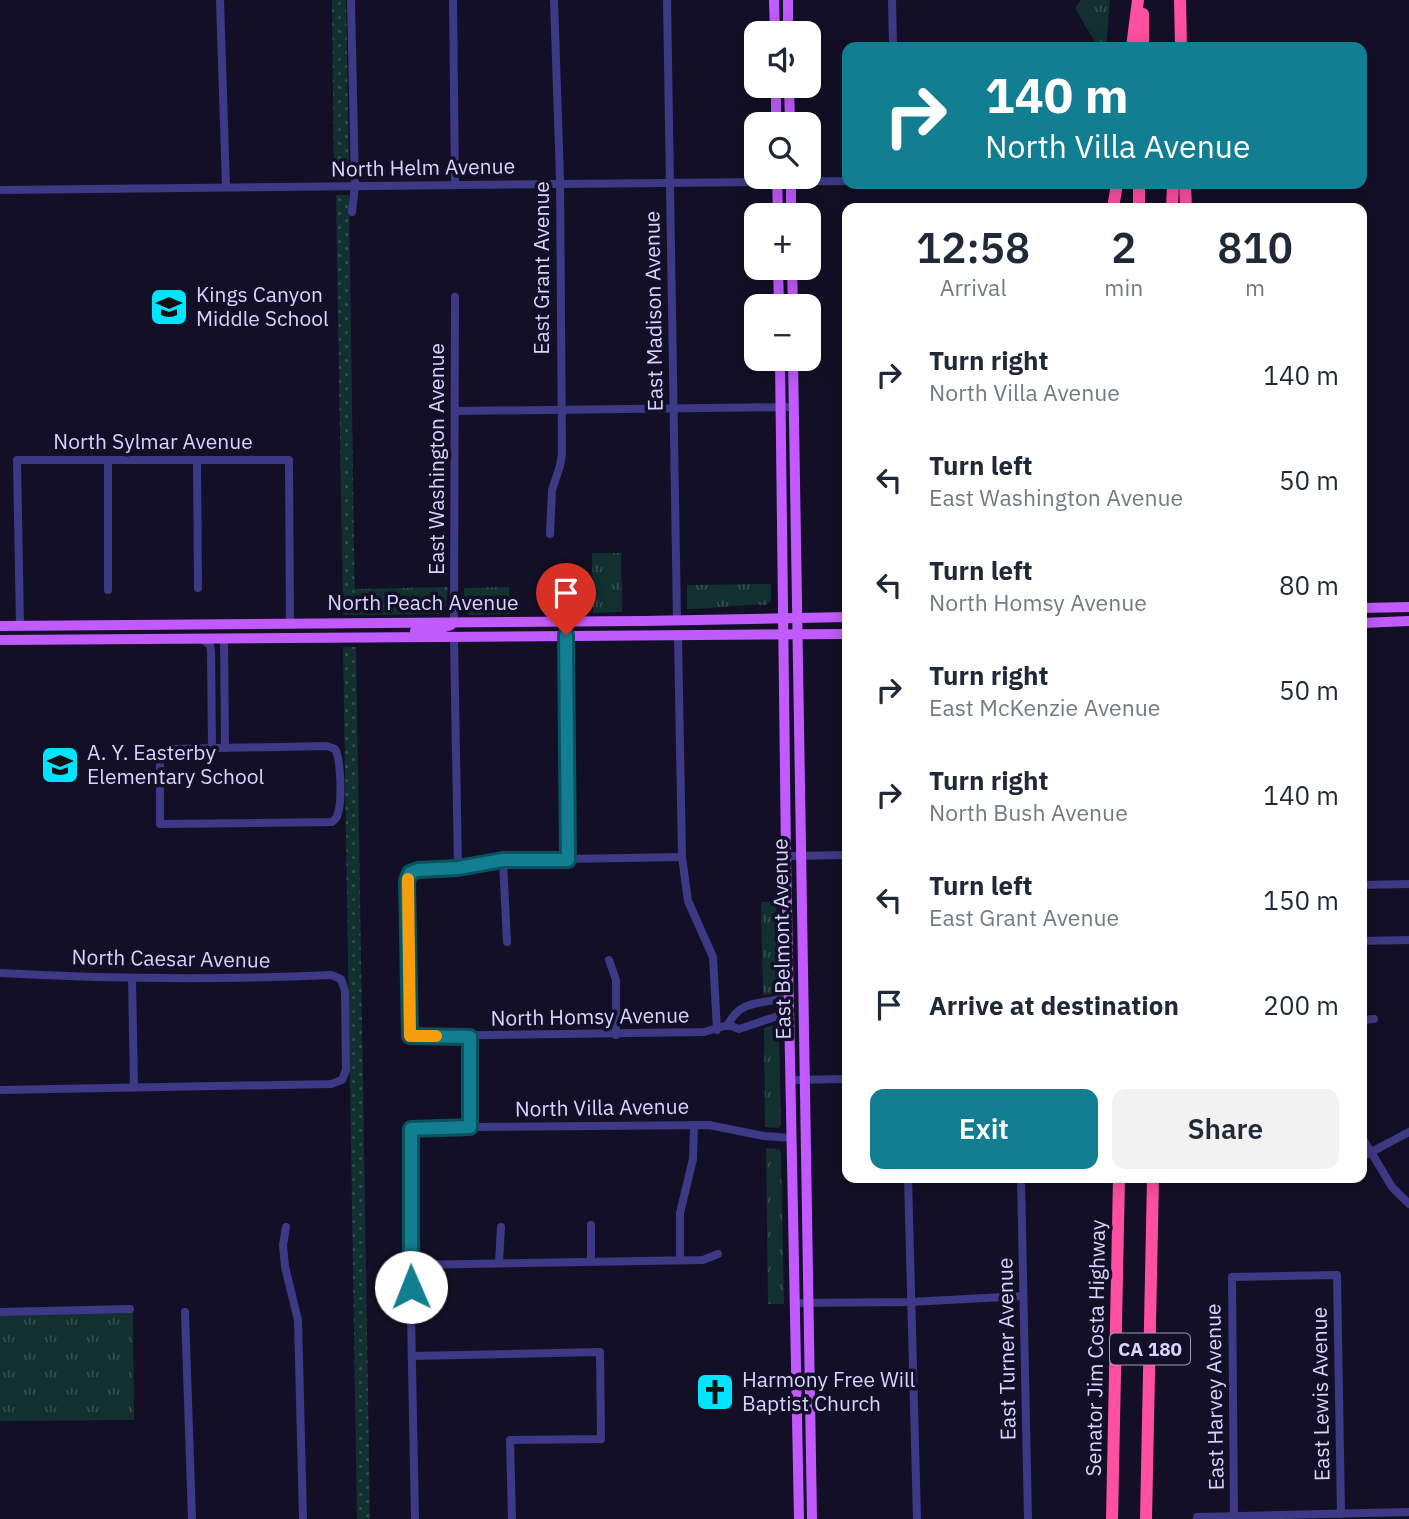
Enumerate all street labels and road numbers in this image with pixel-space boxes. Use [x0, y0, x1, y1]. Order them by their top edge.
street label: North Helm Avenue [331, 151, 515, 183]
street label: East Grant Avenue [527, 181, 555, 355]
street label: East Madison Avenue [637, 211, 669, 412]
street label: East Washington Avenue [422, 343, 450, 575]
street label: North Sylmar Avenue [53, 427, 253, 455]
street label: North Peach Avenue [327, 588, 519, 616]
street label: East Belmont Avenue [765, 838, 797, 1040]
street label: North Caesar Avenue [71, 942, 271, 974]
street label: North Homsy Avenue [490, 1000, 690, 1032]
street label: North Villa Avenue [515, 1091, 689, 1123]
street label: Senator Jim Costa Highway [1079, 1219, 1111, 1477]
street label: East Turner Avenue [990, 1257, 1022, 1441]
street label: East Harvey Avenue [1198, 1303, 1230, 1491]
street label: East Lewis Avenue [1304, 1307, 1336, 1481]
road number: CA 180 [1110, 1334, 1190, 1364]

